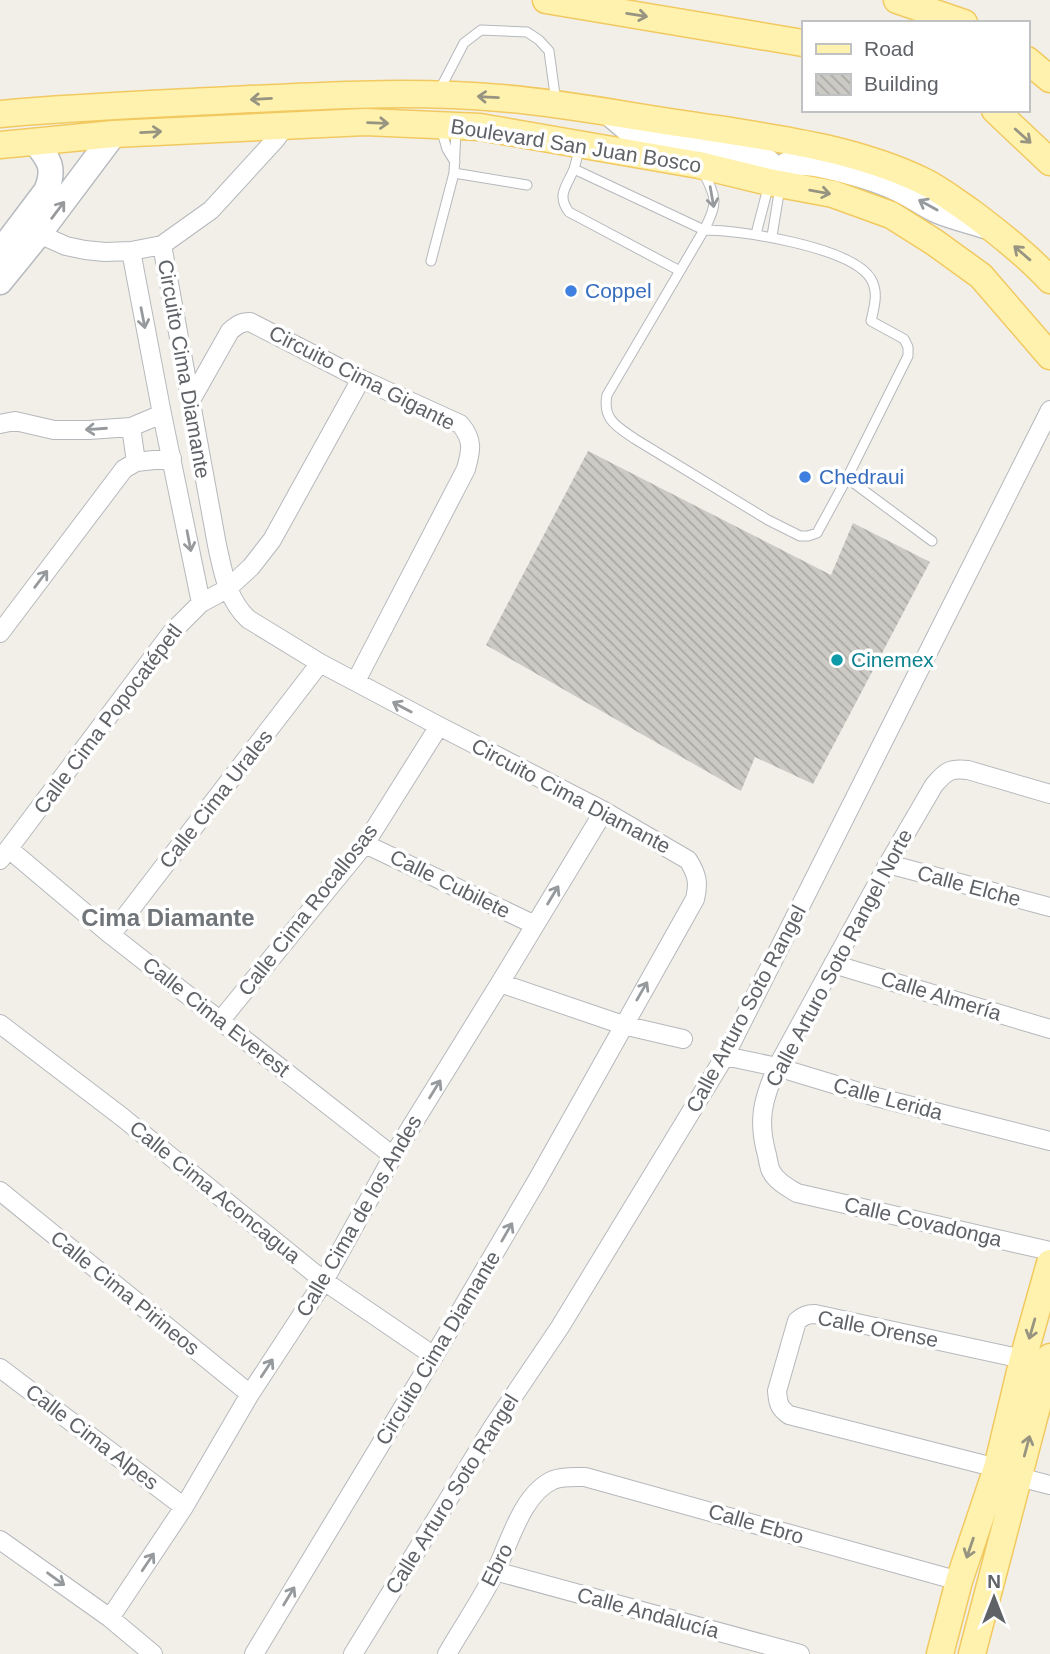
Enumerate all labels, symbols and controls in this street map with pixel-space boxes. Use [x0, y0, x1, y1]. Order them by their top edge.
one-way arrow [625, 9, 648, 22]
legend [802, 21, 1029, 112]
text: Road [864, 37, 914, 60]
text: Building [864, 72, 939, 95]
one-way arrow [477, 91, 500, 104]
one-way arrow [250, 93, 272, 106]
street label: Boulevard San Juan Bosco [449, 114, 703, 177]
one-way arrow [366, 116, 389, 129]
one-way arrow [139, 126, 162, 139]
one-way arrow [1014, 127, 1031, 144]
one-way arrow [706, 185, 719, 208]
one-way arrow [808, 185, 830, 199]
one-way arrow [918, 198, 939, 211]
one-way arrow [50, 201, 65, 220]
one-way arrow [1013, 245, 1031, 261]
street label: Circuito Cima Diamante [154, 258, 215, 480]
place label: Coppel [585, 279, 652, 302]
marker: Coppel [563, 283, 579, 299]
one-way arrow [137, 306, 151, 329]
street label: Circuito Cima Gigante [265, 321, 459, 434]
one-way arrow [85, 423, 108, 436]
place label: Chedraui [819, 465, 904, 488]
marker: Chedraui [797, 469, 813, 485]
one-way arrow [183, 529, 196, 552]
one-way arrow [33, 570, 48, 589]
street label: Calle Cima Popocatépetl [29, 619, 186, 818]
place label: Cinemex [851, 648, 934, 671]
marker: Cinemex [829, 652, 845, 668]
one-way arrow [393, 699, 413, 713]
street label: Calle Cima Urales [154, 725, 277, 872]
street label: Circuito Cima Diamante [468, 733, 675, 858]
street label: Calle Cima Rocallosas [234, 819, 382, 1000]
street label: Calle Arturo Soto Rangel Norte [761, 825, 916, 1090]
street label: Calle Cubilete [386, 845, 514, 923]
street label: Calle Elche [915, 861, 1023, 910]
one-way arrow [547, 885, 561, 905]
street label: Calle Arturo Soto Rangel [681, 901, 810, 1116]
district label: Cima Diamante [81, 904, 255, 931]
street label: Calle Cima Everest [138, 952, 294, 1081]
street label: Calle Almería [878, 966, 1005, 1025]
one-way arrow [635, 982, 649, 1002]
street label: Calle Lerida [831, 1073, 946, 1124]
one-way arrow [427, 1080, 442, 1099]
street label: Calle Cima de los Andes [291, 1111, 426, 1321]
street label: Calle Cima Aconcagua [126, 1116, 305, 1268]
street label: Calle Covadonga [842, 1192, 1005, 1251]
one-way arrow [500, 1223, 514, 1243]
street label: Calle Cima Pirineos [46, 1226, 204, 1360]
street label: Circuito Cima Diamante [371, 1247, 505, 1449]
street label: Calle Orense [816, 1306, 940, 1351]
one-way arrow [1024, 1318, 1037, 1340]
one-way arrow [260, 1359, 275, 1378]
street label: Calle Cima Alpes [22, 1379, 163, 1494]
street label: Calle Arturo Soto Rangel [381, 1390, 523, 1598]
one-way arrow [1021, 1435, 1034, 1458]
street label: Calle Ebro [706, 1499, 806, 1548]
one-way arrow [963, 1536, 975, 1558]
street label: Ebro [476, 1540, 517, 1590]
one-way arrow [141, 1552, 155, 1572]
north arrow [959, 1563, 1029, 1633]
text: N [987, 1571, 1001, 1592]
one-way arrow [46, 1572, 65, 1586]
street label: Calle Andalucía [575, 1583, 722, 1643]
one-way arrow [283, 1586, 297, 1606]

